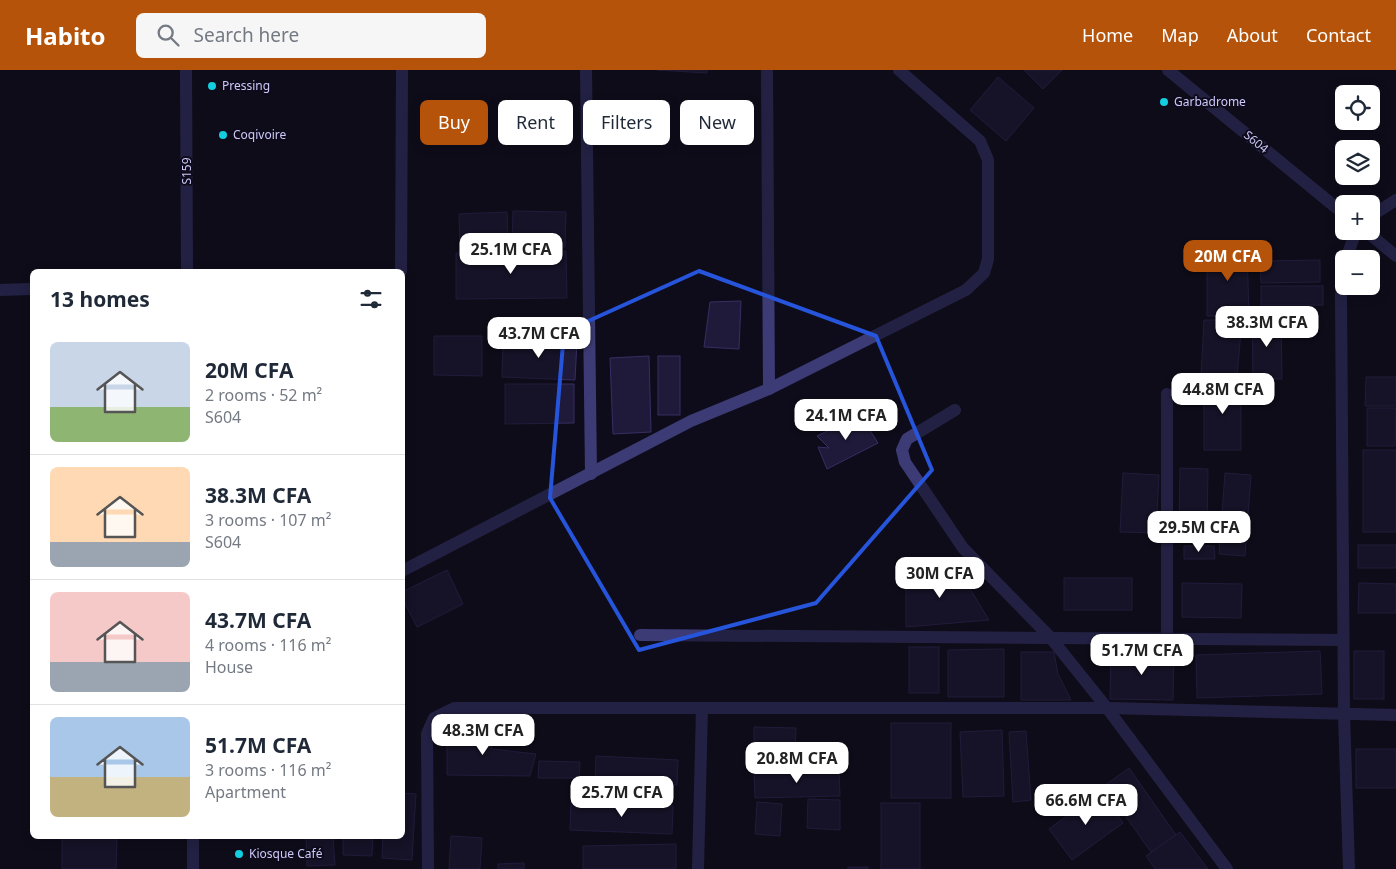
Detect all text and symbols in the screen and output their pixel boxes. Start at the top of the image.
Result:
search box [136,13,486,58]
text: Habito [25,19,106,52]
icon: search [154,21,182,49]
text: Search here [194,22,299,48]
text: Home [1082,23,1133,47]
text: Map [1161,23,1199,47]
text: About [1227,23,1278,47]
text: Contact [1306,23,1371,47]
place label: Pressing [222,77,270,94]
marker: Pressing [206,80,218,92]
map controls [1335,85,1380,295]
button: locate [1335,85,1380,130]
place label: Garbadrome [1174,93,1246,110]
marker: Garbadrome [1158,96,1170,108]
chip: Buy [420,100,488,145]
chip: Rent [498,100,573,145]
chip: Filters [583,100,670,145]
chip: New [680,100,754,145]
place label: Coqivoire [233,126,286,143]
street label: S604 [1240,126,1272,157]
marker: Coqivoire [217,129,229,141]
button: layers [1335,140,1380,185]
street label: S159 [178,157,195,185]
button: + [1335,195,1380,240]
pin: 25.1M CFA [454,232,568,275]
text: 25.1M CFA [470,238,552,260]
pin: 20M CFA [1182,240,1274,282]
text: 20M CFA [1194,245,1262,267]
button: − [1335,250,1380,295]
text: 13 homes [50,285,150,313]
icon: filters [357,285,385,313]
pin: 38.3M CFA [1210,306,1324,348]
text: 38.3M CFA [1226,311,1308,333]
pin: 43.7M CFA [482,316,596,359]
text: 43.7M CFA [498,322,580,344]
text: 20M CFA [205,356,293,384]
icon: home [90,362,150,422]
pin: 44.8M CFA [1166,372,1280,415]
text: 44.8M CFA [1182,378,1264,400]
text: 2 rooms · 52 m² [205,384,322,406]
pin: 24.1M CFA [789,398,903,441]
text: 24.1M CFA [805,404,887,426]
text: S604 [205,406,241,428]
text: 38.3M CFA [205,481,311,509]
icon: home [90,487,150,547]
text: 3 rooms · 107 m² [205,509,331,531]
pin: 29.5M CFA [1142,510,1256,553]
text: 29.5M CFA [1158,516,1240,538]
text: S604 [205,531,241,553]
pin: 30M CFA [894,556,986,599]
text: 30M CFA [906,562,974,584]
text: 43.7M CFA [205,606,311,634]
icon: home [90,612,150,672]
text: 4 rooms · 116 m² [205,634,331,656]
pin: 51.7M CFA [1085,634,1199,676]
text: 51.7M CFA [1101,639,1183,661]
text: House [205,656,253,678]
pin: 48.3M CFA [426,714,540,756]
text: 48.3M CFA [442,719,524,741]
text: 51.7M CFA [205,731,311,759]
icon: home [90,737,150,797]
pin: 20.8M CFA [740,742,854,784]
text: 20.8M CFA [756,747,838,769]
text: 3 rooms · 116 m² [205,759,331,781]
pin: 25.7M CFA [565,776,679,818]
text: Apartment [205,781,286,803]
text: 25.7M CFA [581,781,663,803]
pin: 66.6M CFA [1029,784,1143,826]
text: 66.6M CFA [1045,789,1127,811]
place label: Kiosque Café [249,845,323,862]
marker: Kiosque Café [233,848,245,860]

